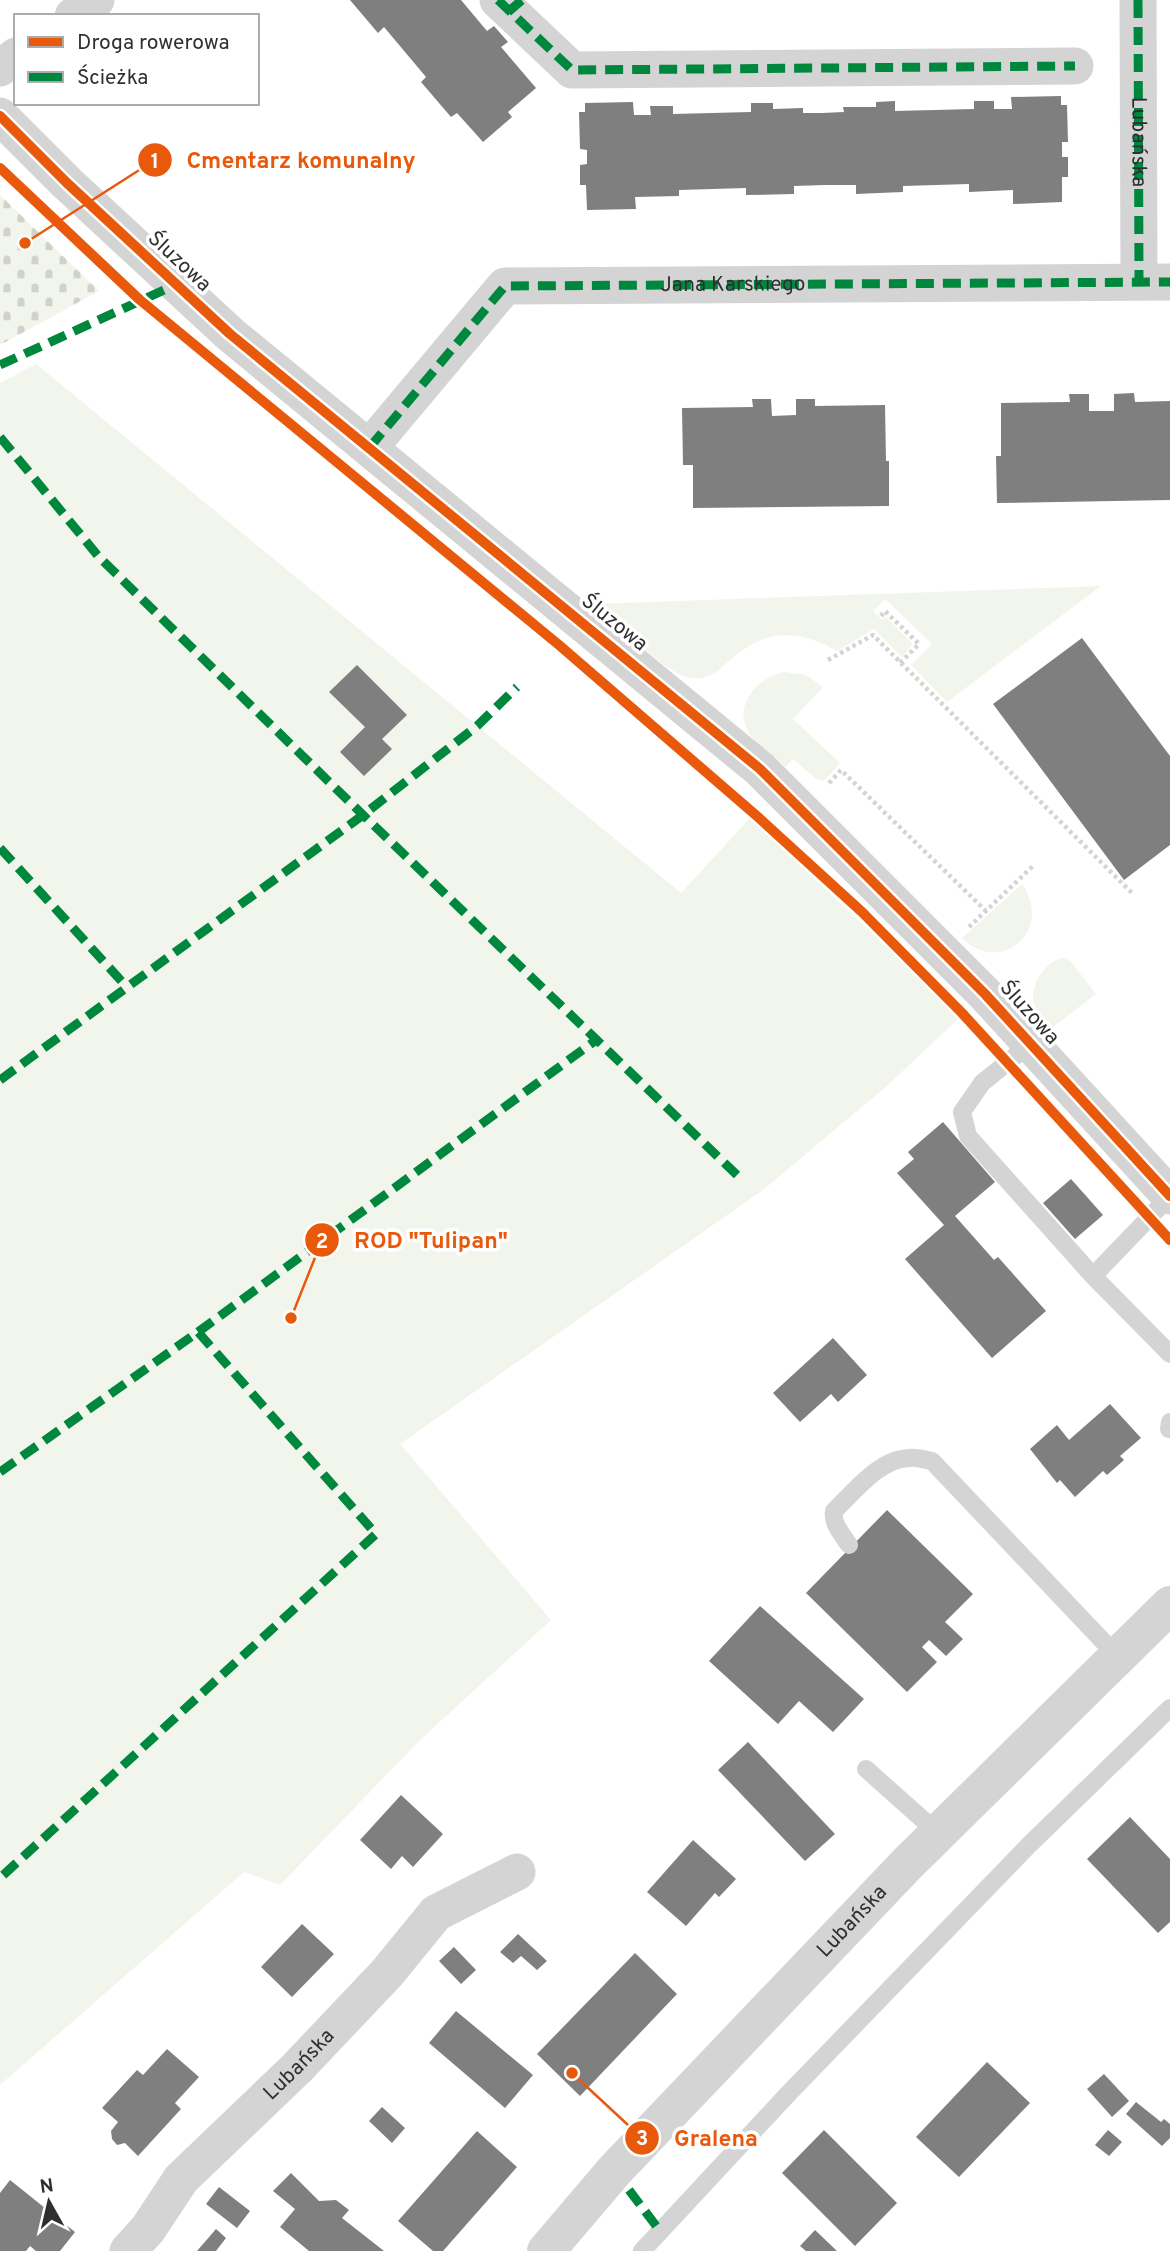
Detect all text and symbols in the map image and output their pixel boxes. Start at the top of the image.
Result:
legend [14,14,259,105]
text: Droga rowerowa [77,30,230,57]
text: Ścieżka [77,64,148,92]
street label: Lubańska [1125,97,1152,187]
callout: Cmentarz komunalny [137,138,429,182]
text: Cmentarz komunalny [186,148,416,177]
text: 1 [151,149,159,176]
street label: Śluzowa [141,225,217,298]
street label: Jana Karskiego [660,271,805,299]
street label: Śluzowa [575,587,653,658]
street label: Śluzowa [993,974,1066,1051]
callout: ROD "Tulipan" [305,1218,522,1262]
text: ROD "Tulipan" [354,1228,508,1257]
text: 2 [316,1229,328,1256]
street label: Lubańska [811,1879,893,1963]
street label: Lubańska [258,2023,341,2106]
callout: Gralena [625,2116,772,2160]
text: 3 [636,2126,648,2153]
text: Gralena [674,2126,758,2155]
north arrow [14,2167,84,2237]
text: N [38,2174,55,2200]

